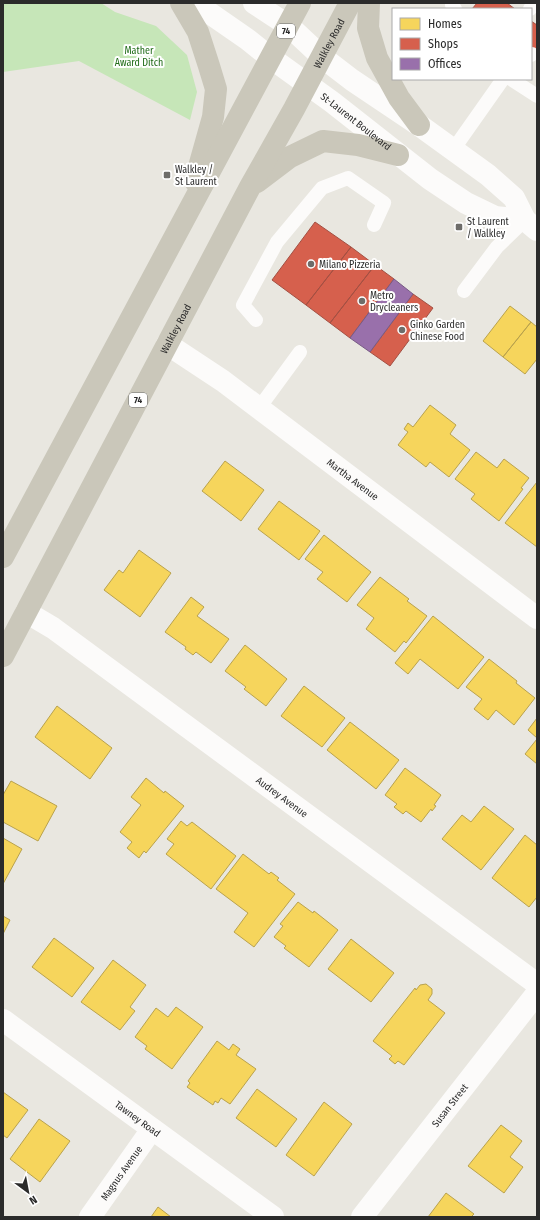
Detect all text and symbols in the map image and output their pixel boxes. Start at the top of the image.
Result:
legend [392,8,532,80]
street label: Walkley Road [312,17,348,71]
text: Homes [428,17,462,31]
road number: 74 [277,24,295,38]
text: Shops [428,37,458,51]
park label: Mather Award Ditch [115,45,163,69]
text: Offices [428,57,461,71]
street label: St-Laurent Boulevard [318,91,393,153]
place label: Walkley / St Laurent [175,164,217,188]
marker: Walkley / St Laurent [162,170,172,180]
place label: St Laurent / Walkley [467,216,509,240]
marker: St Laurent / Walkley [454,222,464,232]
marker: Milano Pizzeria [306,259,316,269]
place label: Milano Pizzeria [319,259,381,271]
place label: Metro Drycleaners [370,290,418,314]
marker: Metro Drycleaners [357,296,367,306]
street label: Walkley Road [158,302,194,356]
place label: Ginko Garden Chinese Food [410,319,465,343]
marker: Ginko Garden Chinese Food [397,325,407,335]
road number: 74 [129,393,147,407]
street label: Martha Avenue [324,457,381,503]
street label: Audrey Avenue [254,775,310,820]
street label: Susan Street [430,1081,471,1130]
street label: Tawney Road [112,1099,162,1140]
street label: Magnus Avenue [99,1144,145,1203]
north arrow [8,1172,48,1212]
text: N [27,1193,39,1207]

